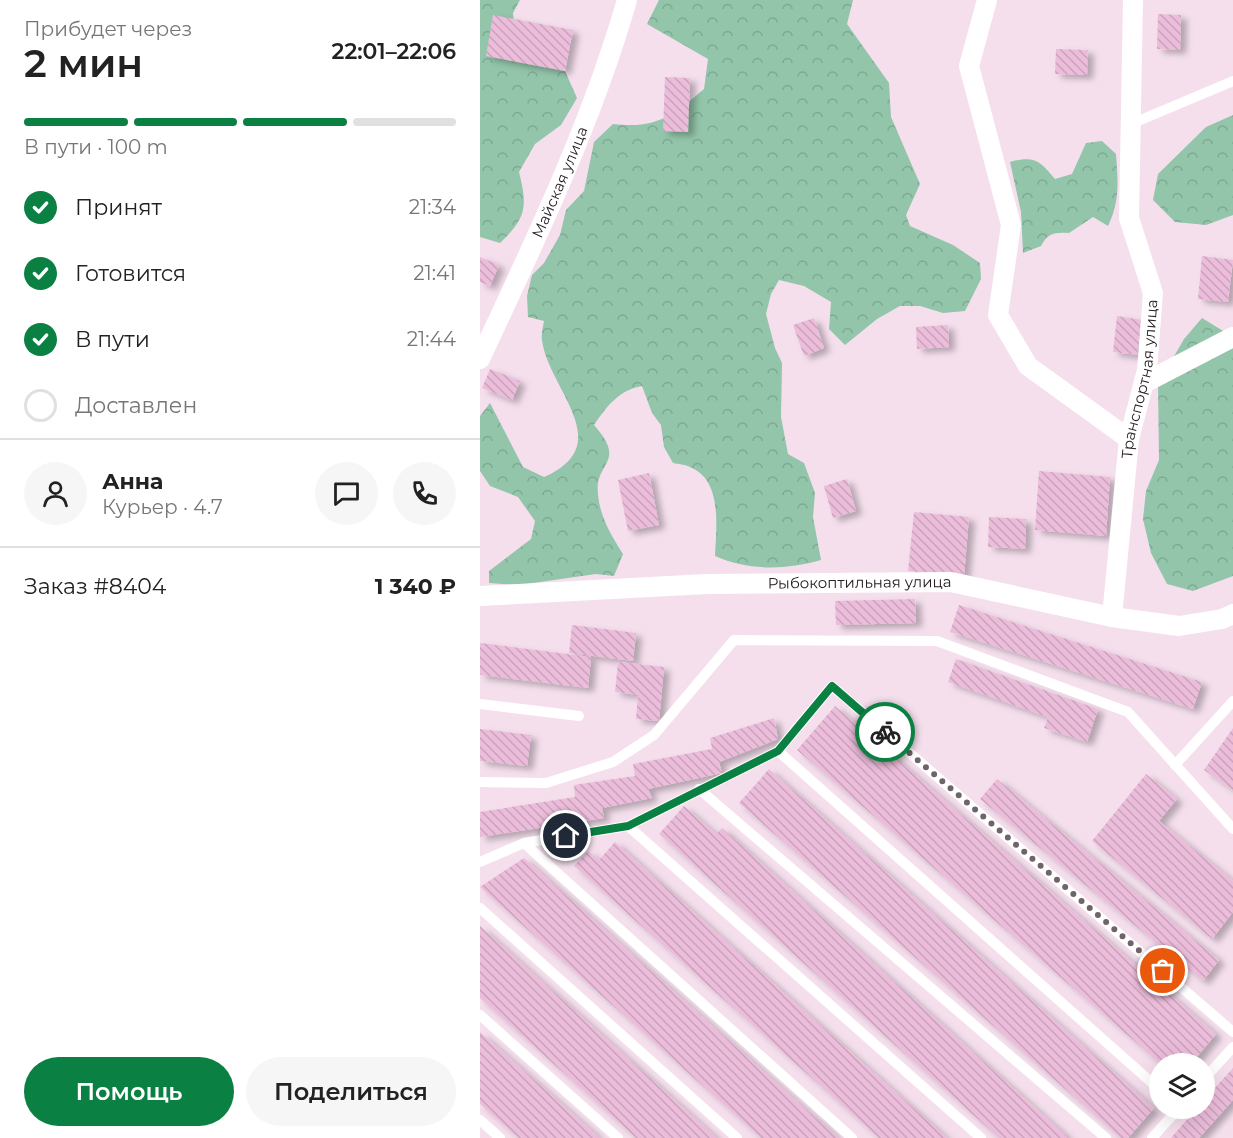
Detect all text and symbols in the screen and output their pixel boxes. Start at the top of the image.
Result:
text: Прибудет через [24,17,192,41]
text: 22:01–22:06 [332,38,456,65]
text: 2 мин [24,39,143,87]
street label: Майская улица [527,124,592,241]
text: В пути · 100 m [24,135,168,159]
icon: check [24,191,57,224]
text: Принят [75,194,162,221]
text: 21:34 [409,195,456,219]
icon: check [24,257,57,290]
text: Готовится [75,260,186,287]
text: 21:41 [413,261,456,285]
street label: Транспортная улица [1117,299,1161,459]
icon: check [24,323,57,356]
text: В пути [75,326,150,353]
text: 21:44 [407,327,456,351]
text: Доставлен [75,392,197,419]
button: person [24,462,87,525]
button: chat [315,462,378,525]
button: phone [393,462,456,525]
text: Анна [102,468,163,495]
text: Курьер · 4.7 [102,495,223,519]
street label: Рыбокоптильная улица [768,572,952,593]
text: Заказ #8404 [24,573,166,600]
text: 1 340 ₽ [375,573,456,600]
courier [855,702,915,762]
icon: bike [869,716,902,749]
pin [540,810,591,861]
icon: home [549,819,582,852]
pin [1137,945,1188,996]
icon: bag [1146,954,1179,987]
map controls [1149,1053,1215,1119]
button: layers [1149,1053,1215,1119]
button: Помощь [24,1057,234,1126]
button: Поделиться [246,1057,456,1126]

